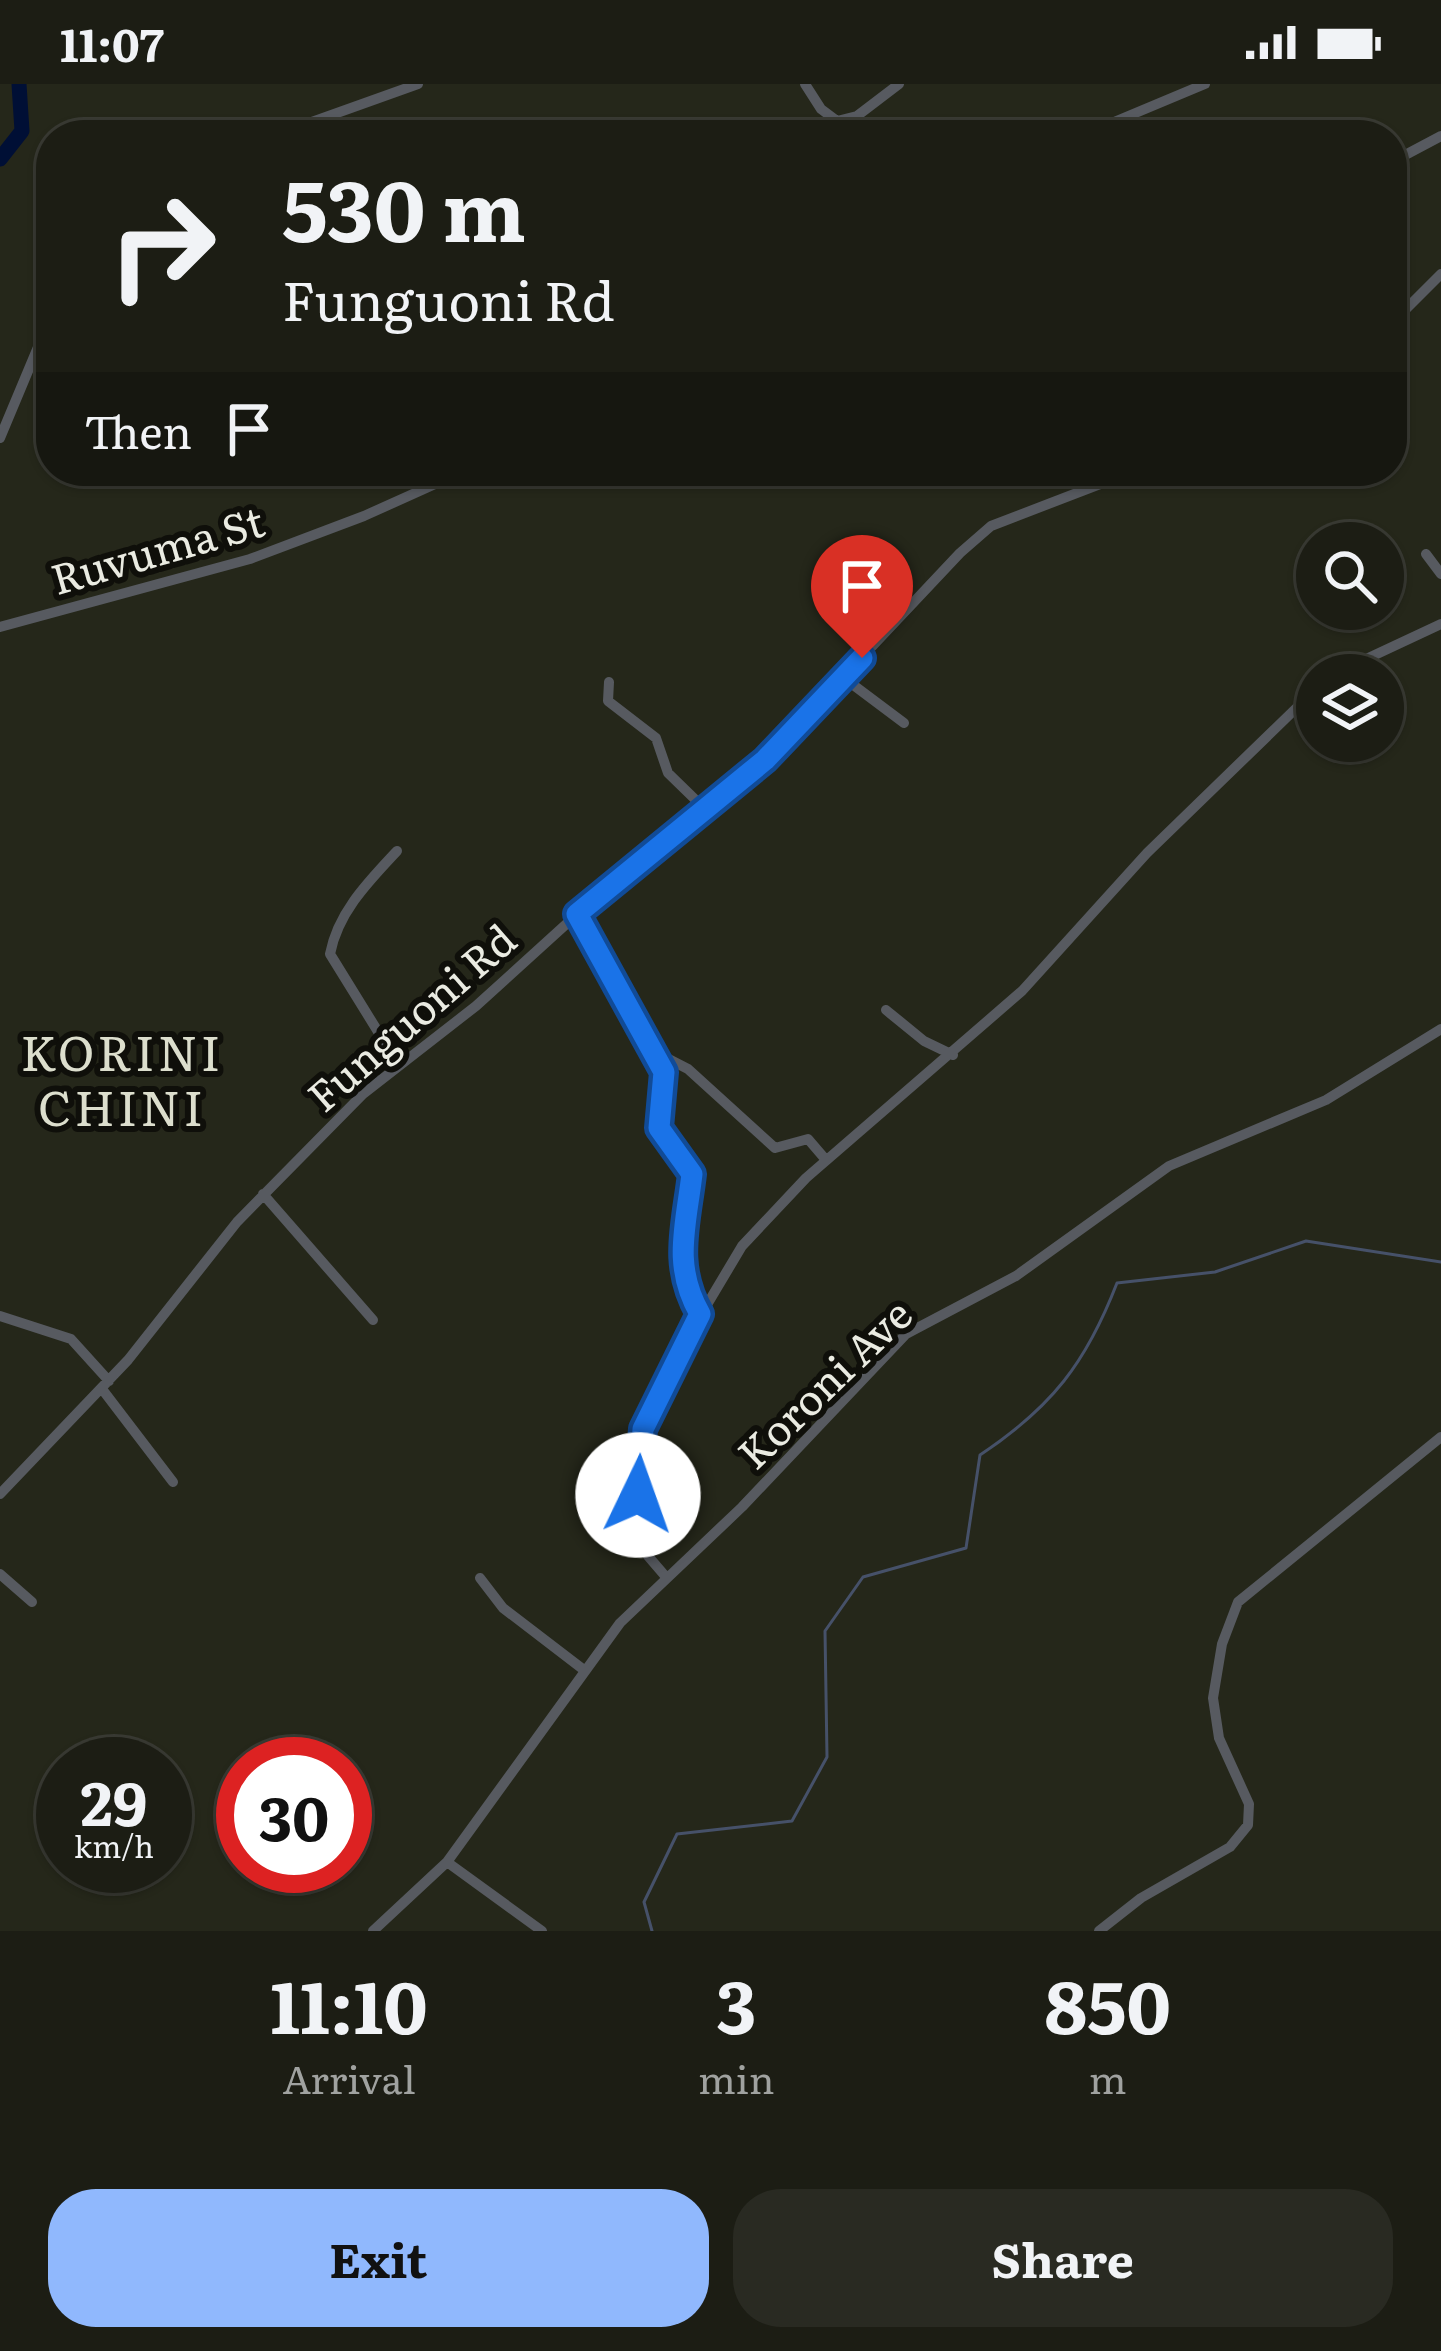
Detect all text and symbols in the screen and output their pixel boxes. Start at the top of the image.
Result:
text: 11:07 [60,9,164,76]
text: 530 m [282,143,526,268]
icon: right [84,168,240,324]
text: Funguoni Rd [282,257,615,338]
text: Then [84,396,192,463]
icon: arrive [216,396,282,462]
street label: Ruvuma St [43,488,271,608]
map controls [1296,522,1404,762]
button: search [1296,522,1404,630]
pin [811,535,913,658]
icon: arrive [829,553,895,619]
button: layers [1296,654,1404,762]
street label: Funguoni Rd [292,908,528,1124]
district label: KORINI CHINI [21,1015,223,1141]
street label: Koroni Ave [722,1283,924,1481]
position arrow [575,1432,701,1558]
speed limit sign: 30 [216,1737,372,1893]
text: 29 [81,1755,147,1844]
text: km/h [74,1823,154,1867]
text: 11:10 [270,1949,428,2056]
text: 3 [716,1949,756,2056]
text: 850 [1045,1949,1171,2056]
text: Arrival [282,2048,416,2106]
text: min [698,2048,775,2106]
text: m [1089,2048,1127,2106]
button: Exit [48,2189,709,2327]
button: Share [733,2189,1393,2327]

